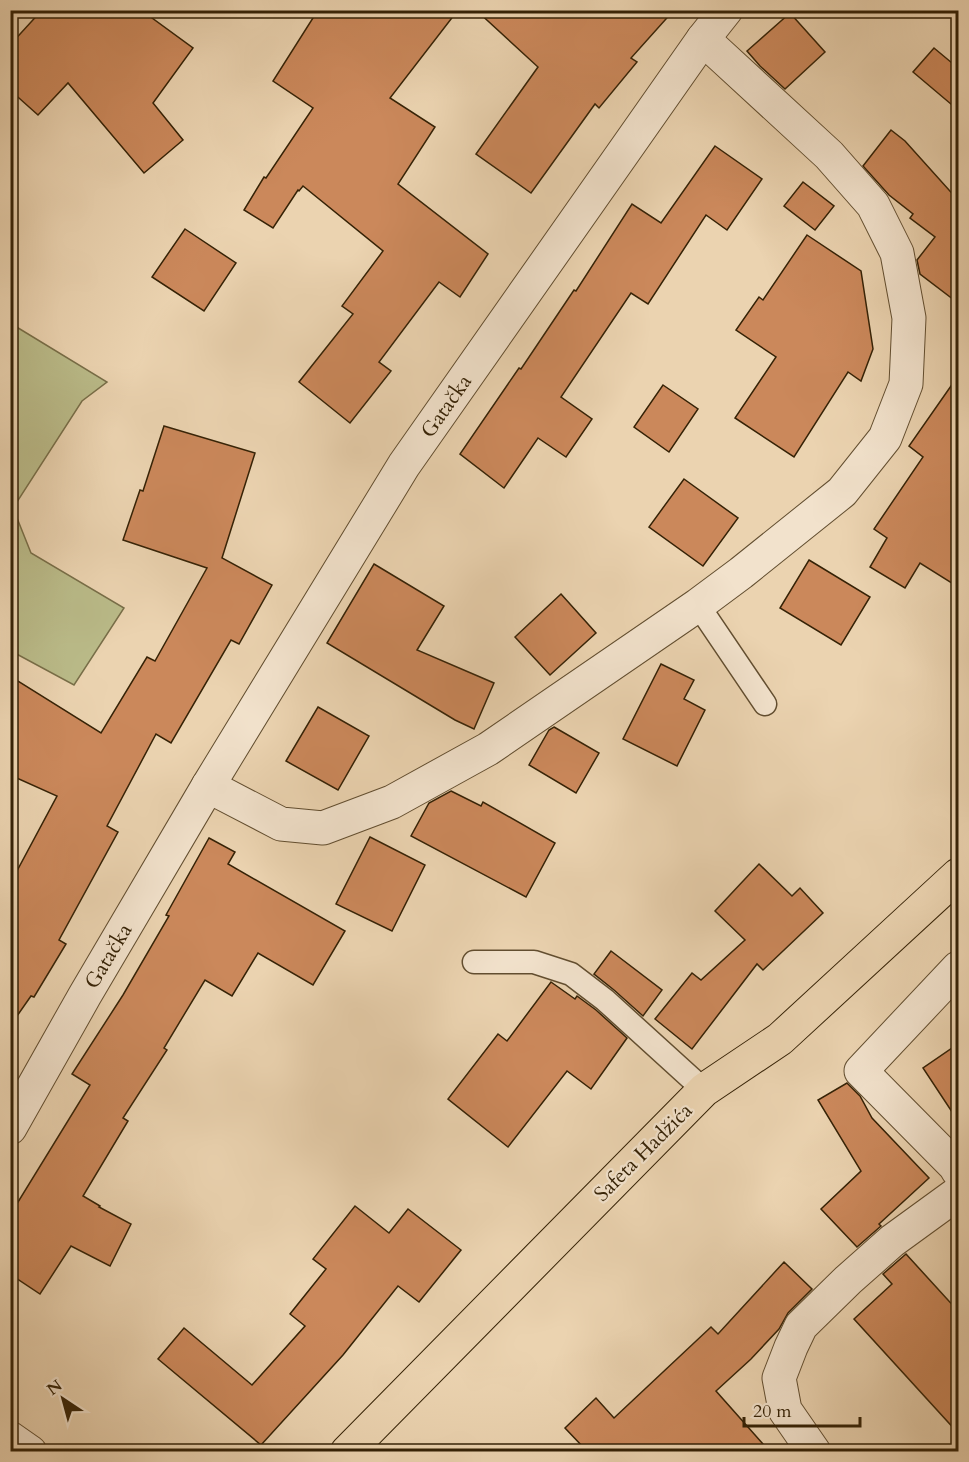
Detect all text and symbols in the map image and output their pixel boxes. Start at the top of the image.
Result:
street label: Gatačka [414,369,479,444]
street label: Gatačka [78,918,139,994]
street label: Safeta Hadžića [588,1097,699,1208]
north arrow [33,1369,93,1429]
text: N [43,1375,67,1401]
scale bar [744,1390,860,1428]
text: 20 m [753,1399,792,1424]

